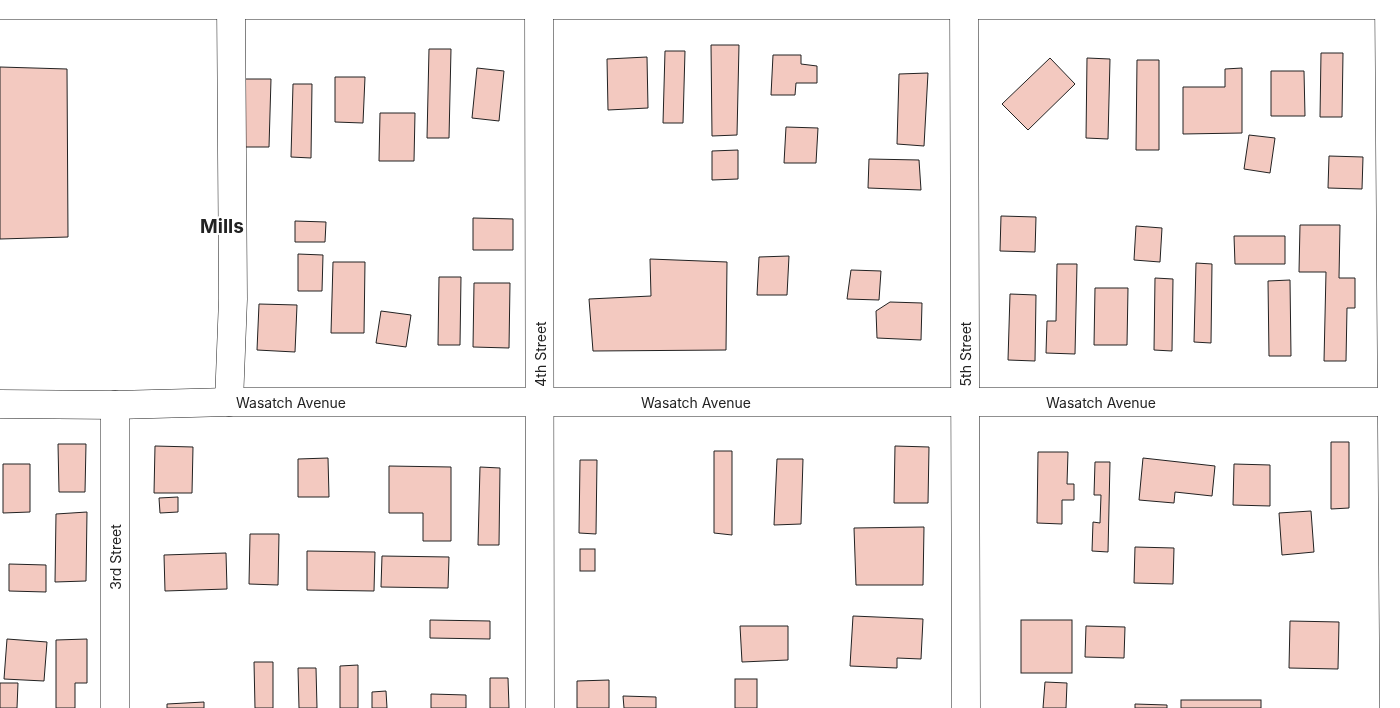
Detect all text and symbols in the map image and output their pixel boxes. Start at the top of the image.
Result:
district label: Mills [200,215,244,238]
street label: 4th Street [532,321,549,387]
street label: 5th Street [957,321,974,386]
street label: Wasatch Avenue [236,394,346,411]
street label: Wasatch Avenue [641,394,751,411]
street label: Wasatch Avenue [1046,394,1156,411]
street label: 3rd Street [107,524,124,590]

